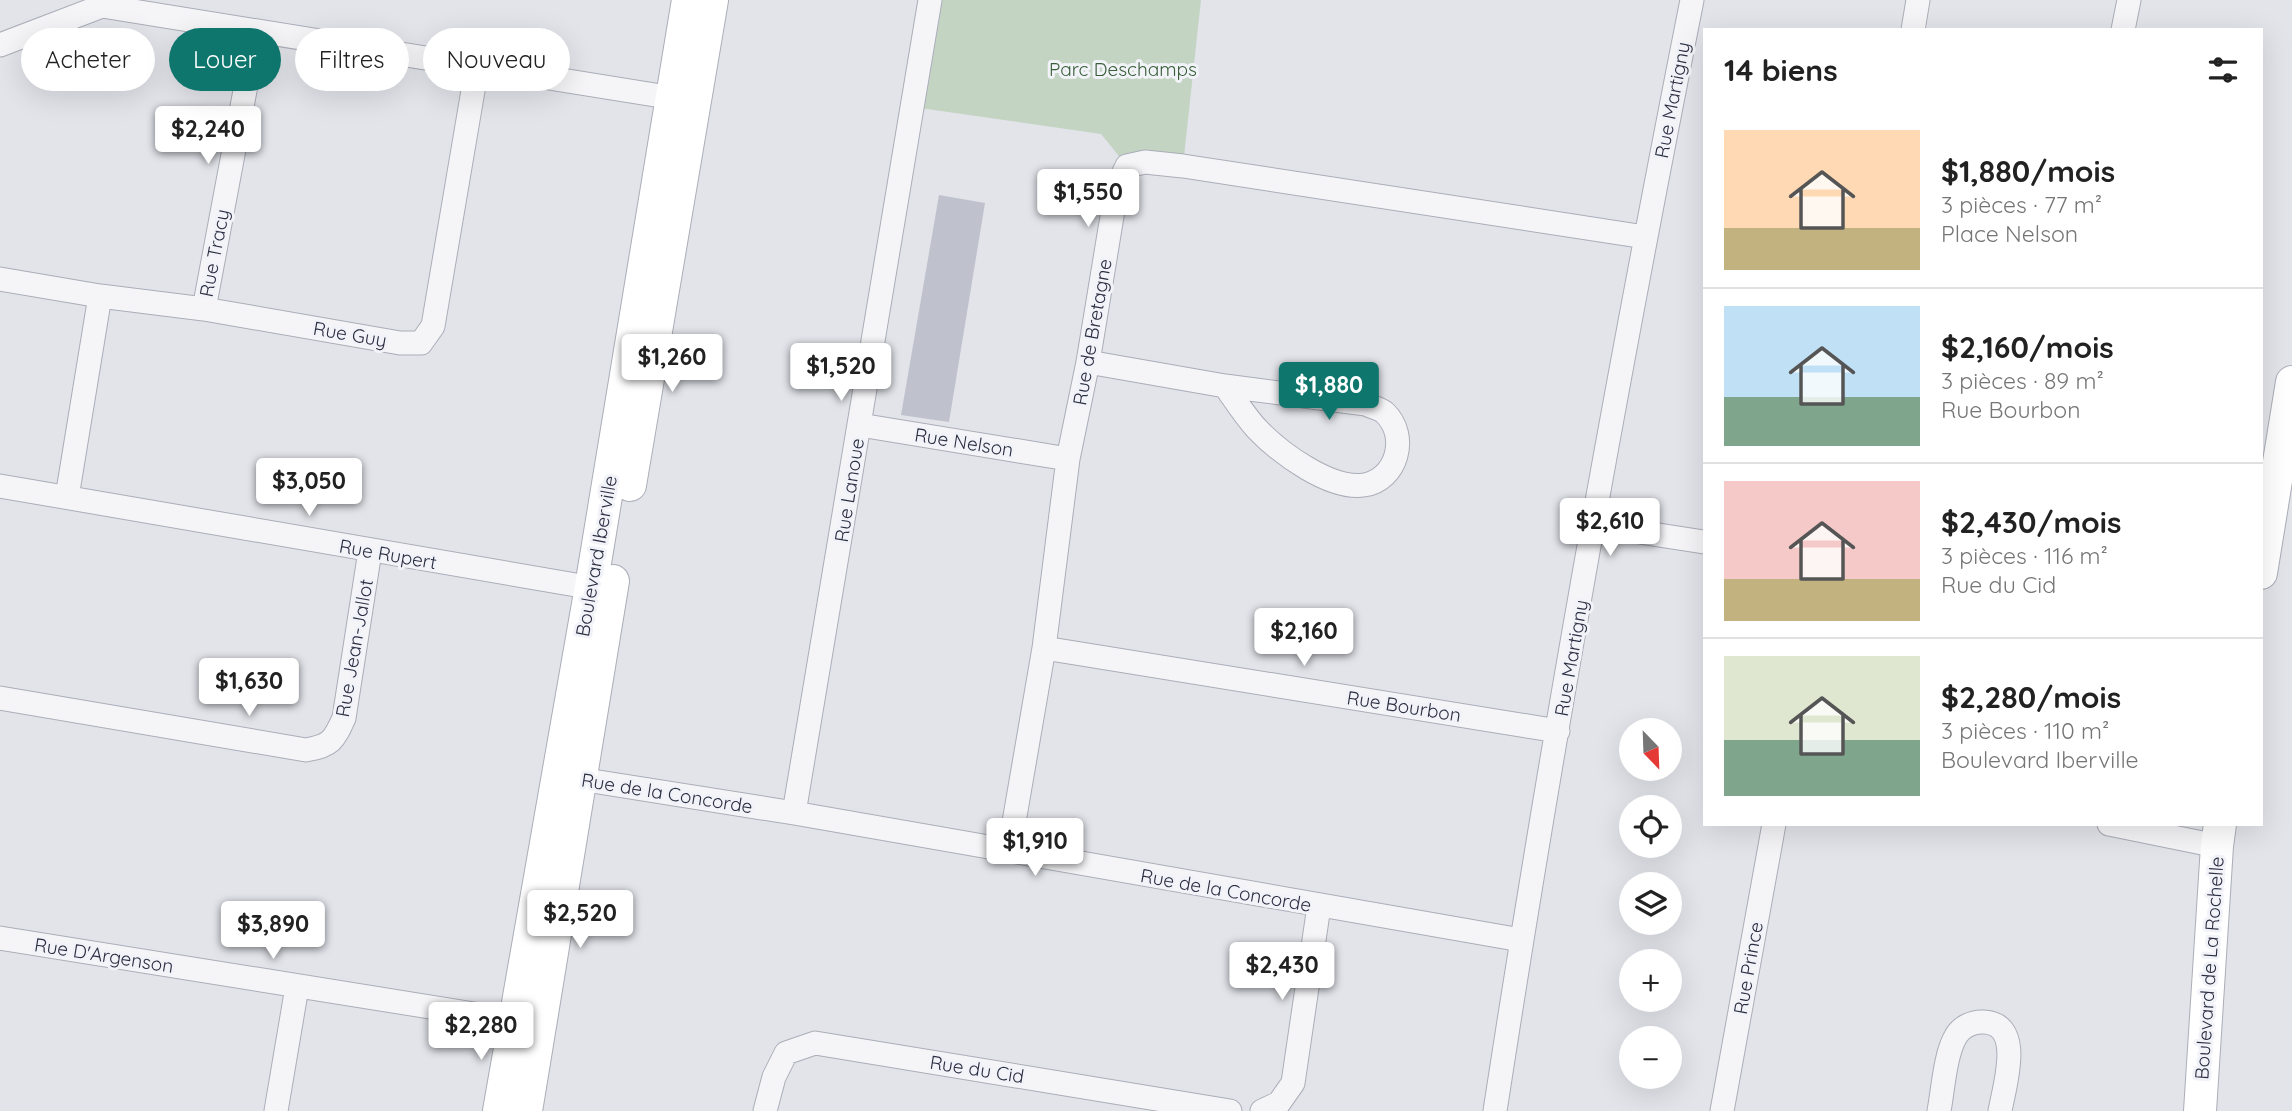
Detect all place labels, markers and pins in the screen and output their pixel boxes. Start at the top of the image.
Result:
pin: $2,240 [151,106,265,166]
pin: $1,550 [1031,170,1145,229]
pin: $1,260 [615,334,729,394]
pin: $1,520 [784,344,898,403]
pin: $1,880 [1272,362,1386,422]
pin: $3,050 [252,458,366,518]
pin: $2,610 [1553,498,1667,558]
pin: $2,160 [1247,608,1361,668]
pin: $1,630 [192,658,306,718]
pin: $1,910 [978,818,1092,878]
pin: $2,520 [523,890,637,950]
pin: $3,890 [216,902,330,961]
pin: $2,430 [1225,942,1339,1002]
pin: $2,280 [424,1002,538,1062]

